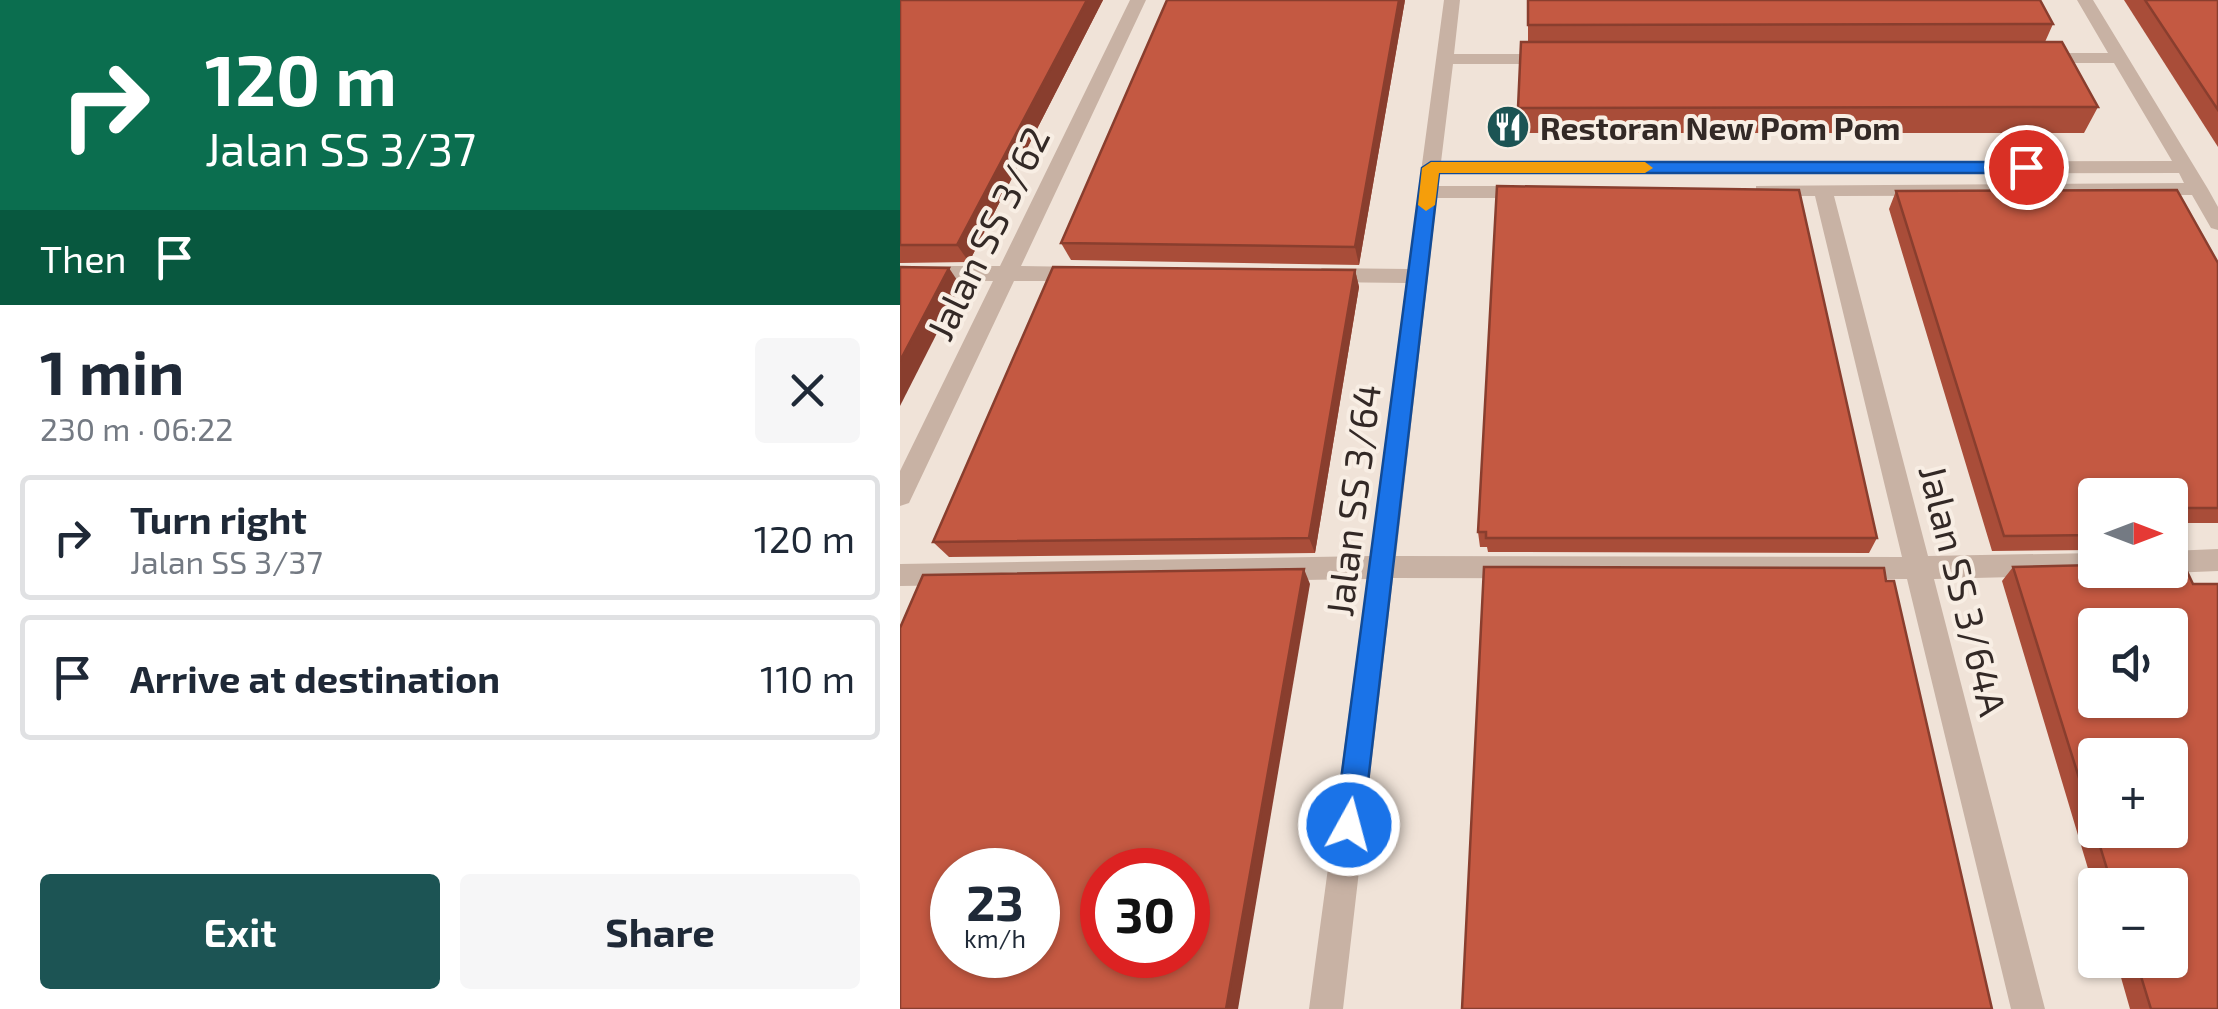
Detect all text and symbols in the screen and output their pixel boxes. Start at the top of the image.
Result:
text: 120 m [205,36,397,120]
icon: right [40,40,170,170]
restaurant icon: Restoran New Pom Pom [1485,104,1531,150]
place label: Restoran New Pom Pom [1540,108,1901,146]
street label: Jalan SS 3/62 [916,119,1058,347]
text: Jalan SS 3/37 [205,121,476,175]
pin [1984,125,2069,210]
icon: arrive [1999,140,2054,195]
icon: arrive [147,230,202,285]
text: Then [40,235,127,281]
text: 1 min [40,335,184,407]
button: close [755,338,860,443]
street label: Jalan SS 3/64 [1315,381,1389,619]
text: 230 m · 06:22 [40,409,233,447]
street label: Jalan SS 3/64A [1911,460,2018,721]
north arrow [2078,478,2188,588]
map controls [2078,478,2188,978]
text: Turn right [130,496,307,542]
icon: right [45,510,100,565]
text: 120 m [754,515,855,561]
text: Jalan SS 3/37 [130,542,323,580]
button: sound [2078,608,2188,718]
icon: arrive [45,650,100,705]
text: Arrive at destination [130,655,500,701]
text: 110 m [760,655,855,701]
button: + [2078,738,2188,848]
position arrow [1297,773,1401,877]
speed limit sign: 30 [1080,848,1210,978]
button: − [2078,868,2188,978]
text: 23 [966,871,1024,931]
button: Exit [40,874,440,989]
button: Share [460,874,860,989]
text: km/h [964,923,1026,953]

